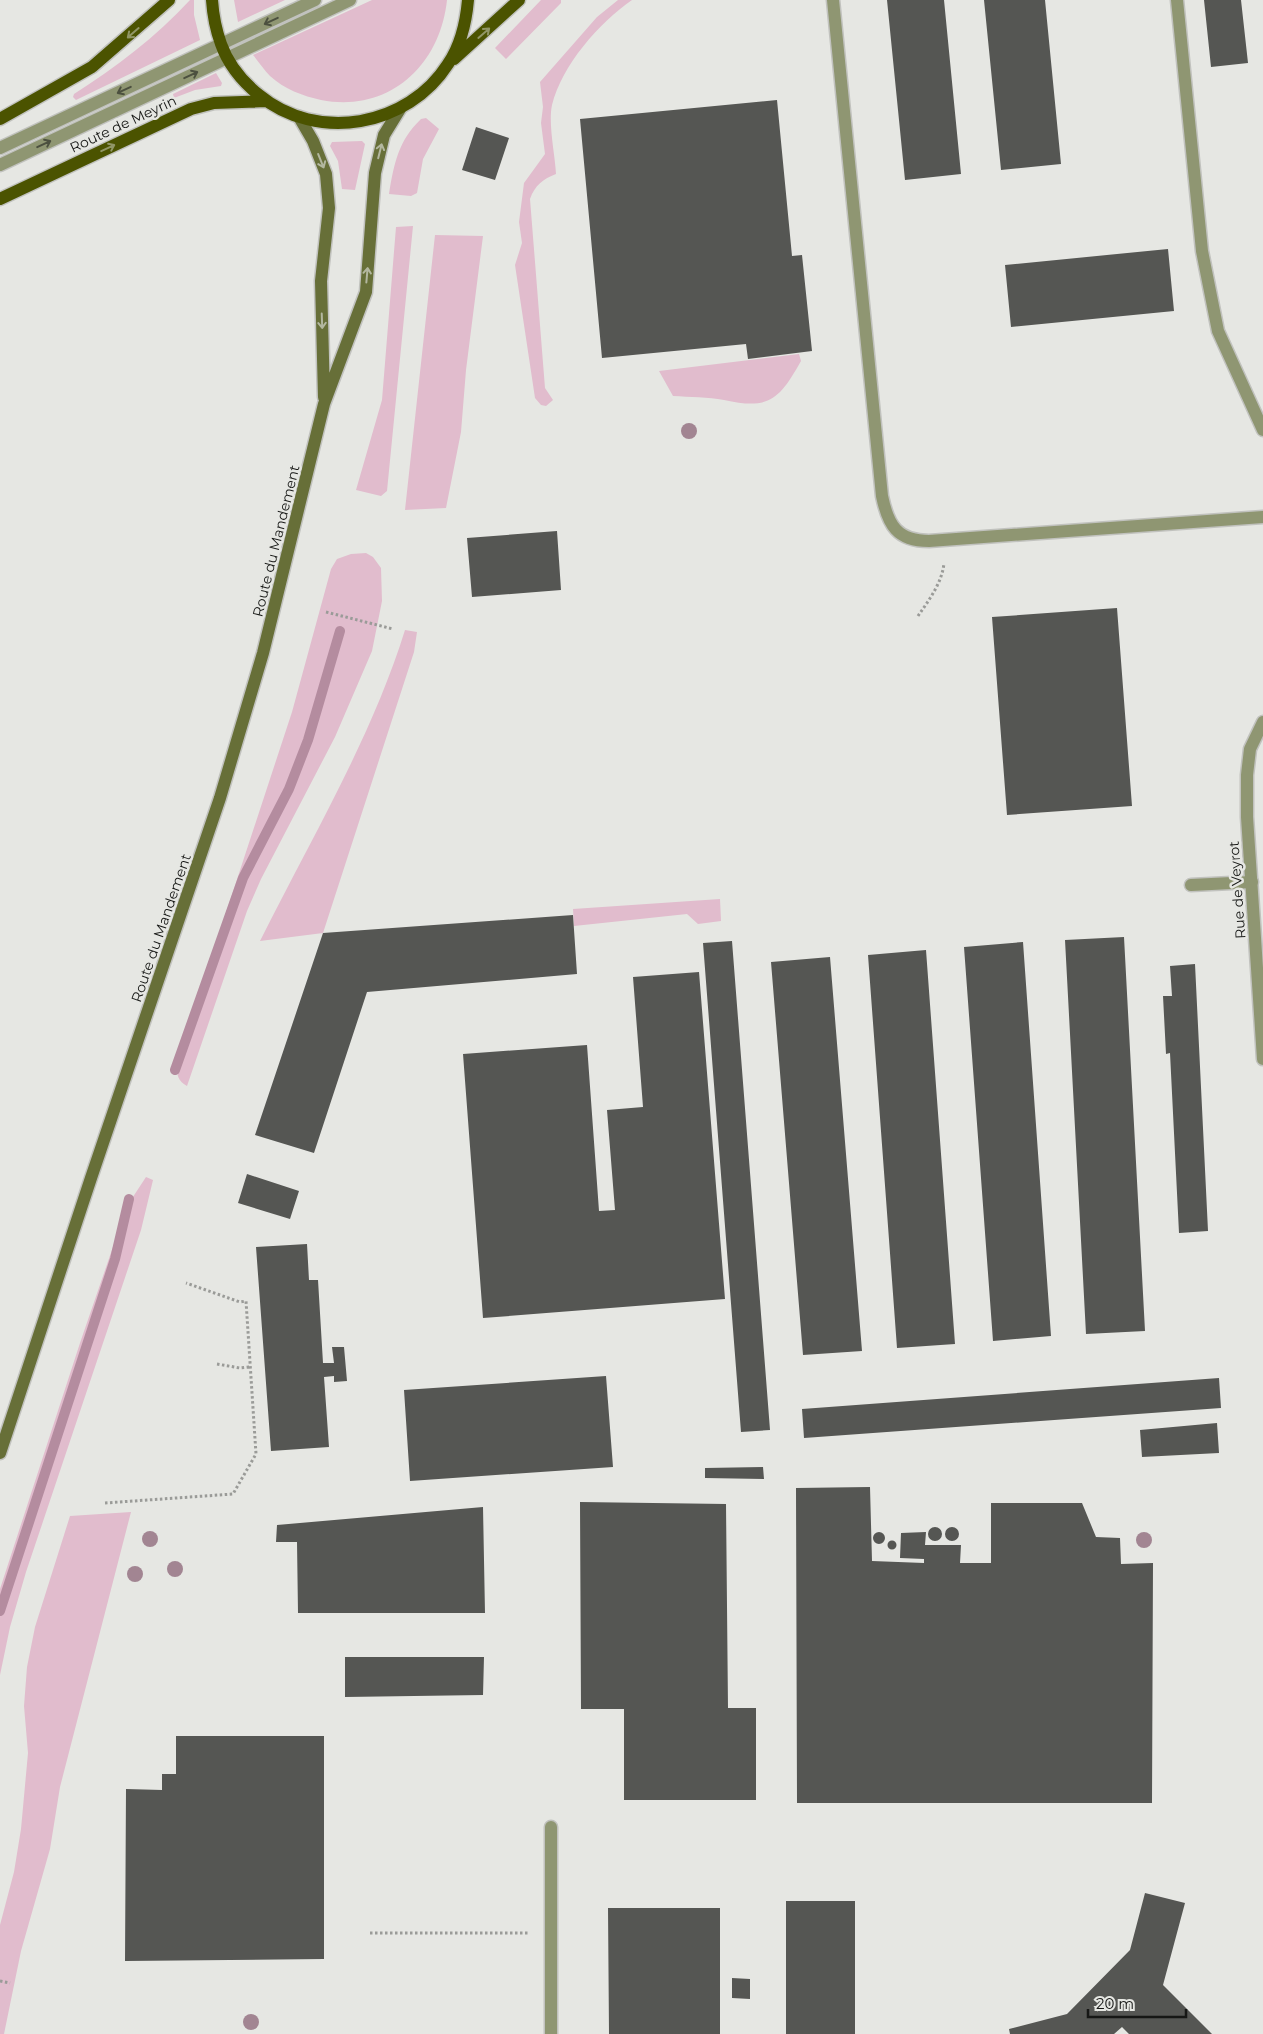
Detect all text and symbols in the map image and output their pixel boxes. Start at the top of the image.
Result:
one-way arrow [264,17,279,26]
one-way arrow [126,27,139,38]
one-way arrow [478,27,491,38]
one-way arrow [183,70,198,79]
one-way arrow [117,86,132,95]
street label: Route de Meyrin [67,91,179,157]
one-way arrow [36,139,51,148]
one-way arrow [100,143,115,153]
one-way arrow [376,144,385,160]
one-way arrow [317,153,326,168]
one-way arrow [363,268,372,284]
one-way arrow [317,313,327,329]
street label: Route du Mandement [248,463,304,619]
street label: Rue de Veyrot [1225,840,1249,940]
street label: Route du Mandement [127,851,195,1005]
scale bar [1088,1986,1186,2018]
text: 20 m [1096,1994,1134,2013]

